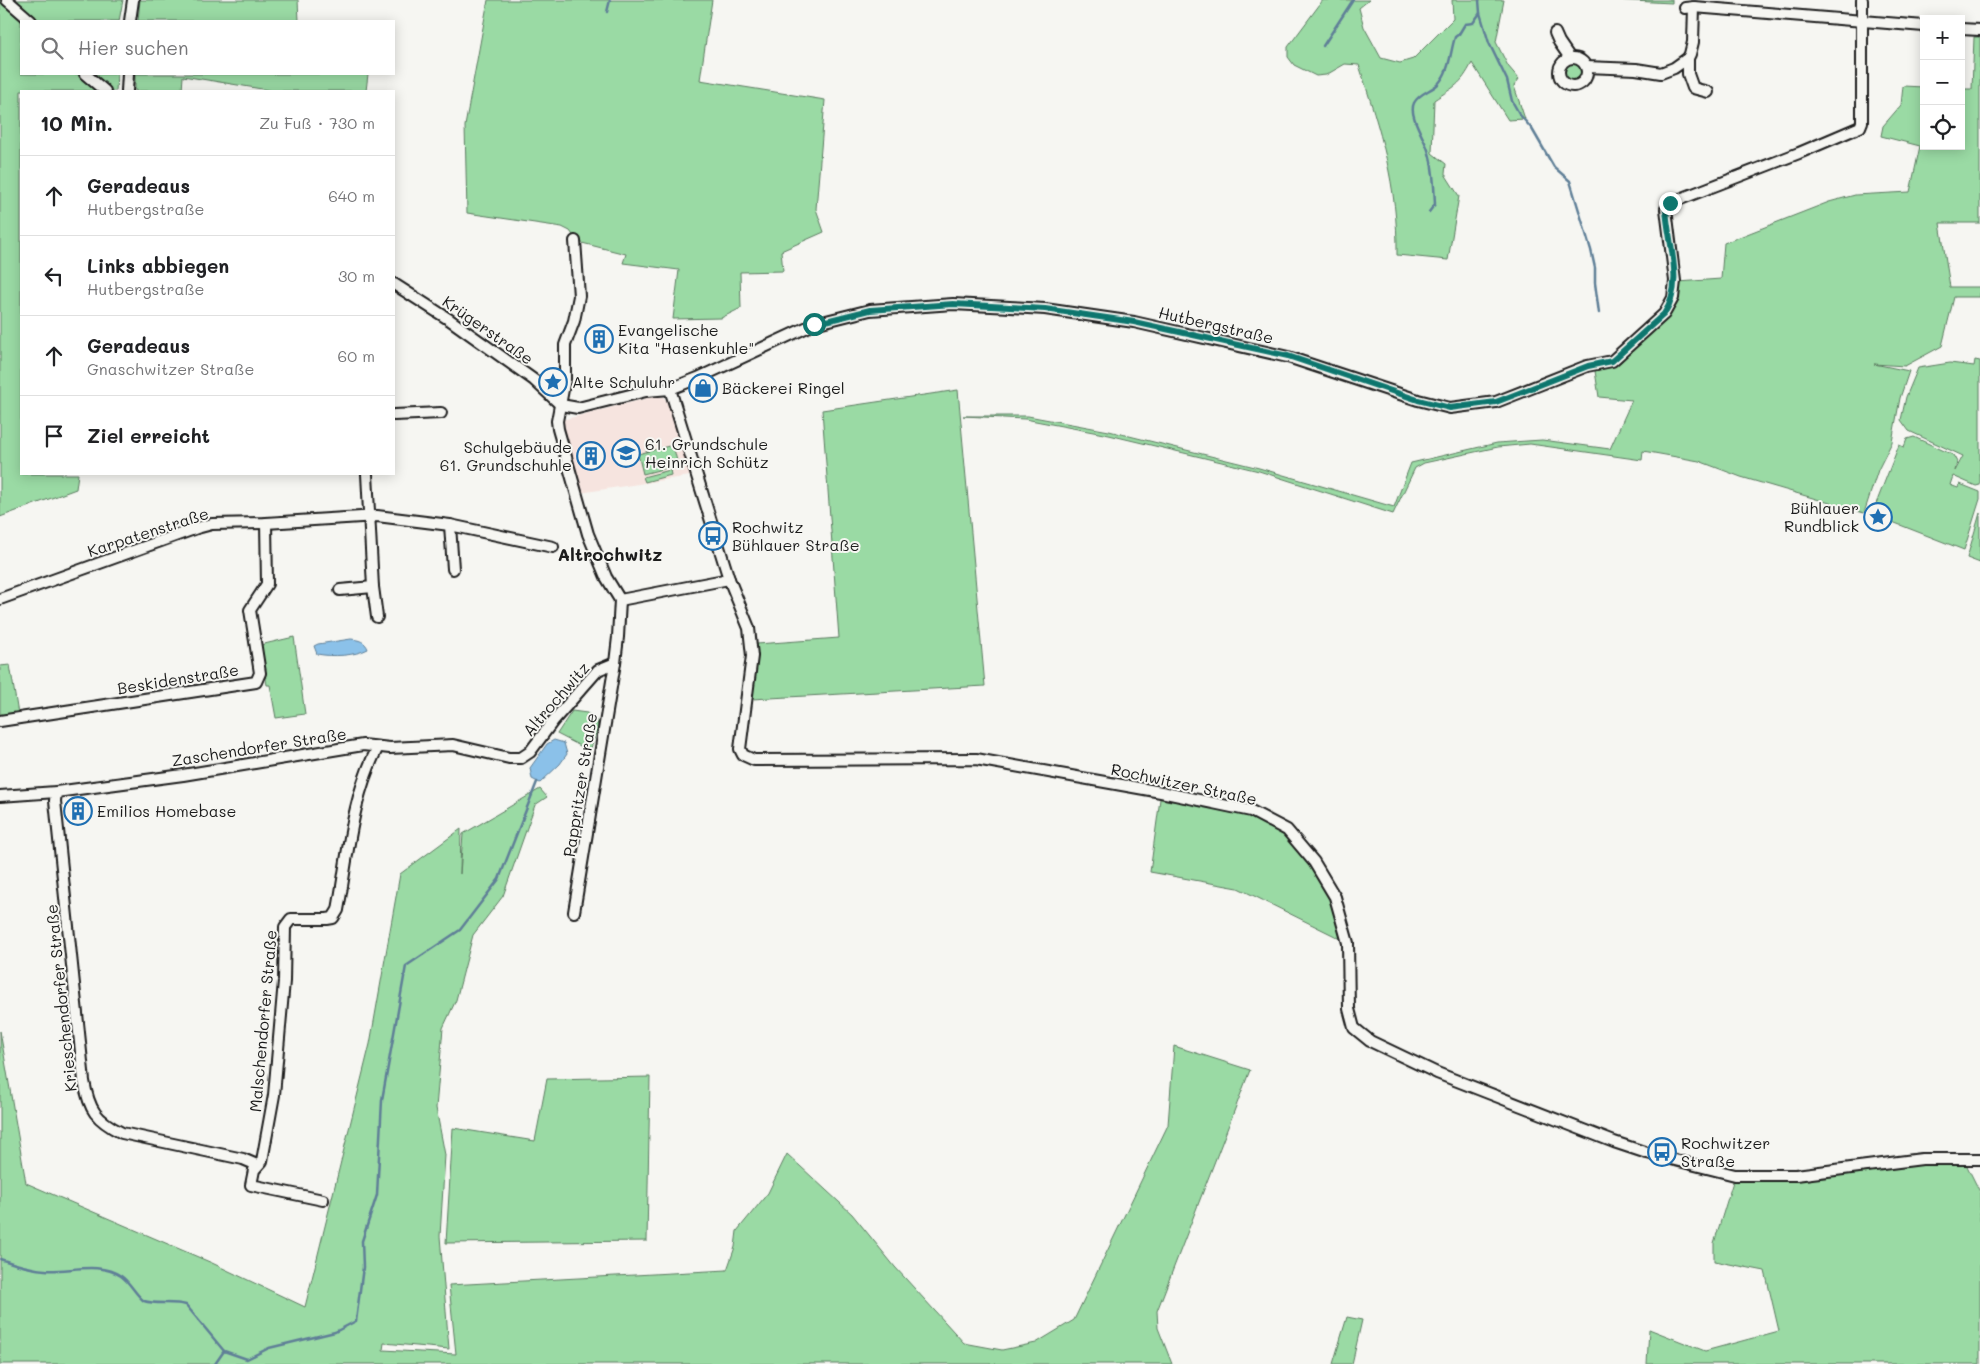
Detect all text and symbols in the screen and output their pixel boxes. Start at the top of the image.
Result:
map controls [1920,15,1965,150]
button: + [1920,15,1965,60]
search box [20,20,395,75]
icon: search [38,34,66,62]
text: Hier suchen [78,35,189,60]
button: − [1920,60,1965,105]
button: locate [1920,105,1965,150]
text: 10 Min. [40,109,113,136]
text: Zu Fuß · 730 m [259,112,375,133]
text: Geradeaus [87,173,190,198]
icon: ahead [40,182,68,210]
text: 640 m [328,185,375,206]
route end [1659,192,1682,215]
text: Hutbergstraße [87,198,204,219]
text: Links abbiegen [87,253,229,278]
icon: left [40,262,68,290]
text: 30 m [338,265,375,286]
text: Hutbergstraße [87,278,204,299]
street label: Krügerstraße [439,290,538,369]
street label: Hutbergstraße [1157,301,1276,348]
route start [803,313,826,336]
place label: Evangelische Kita "Hasenkuhle" [618,319,754,358]
building icon: Evangelische Kita "Hasenkuhle" [584,324,614,354]
text: Geradeaus [87,333,190,358]
icon: ahead [40,342,68,370]
text: 60 m [338,345,375,366]
text: Gnaschwitzer Straße [87,358,254,379]
place icon: Alte Schuluhr [538,367,568,397]
place label: Alte Schuluhr [572,371,675,392]
shop icon: Bäckerei Ringel [688,373,718,403]
place label: Bäckerei Ringel [722,377,845,398]
icon: arrive [40,422,68,450]
text: Ziel erreicht [87,423,210,448]
place label: 61. Grundschule Heinrich Schütz [645,433,769,472]
place label: Schulgebäude 61. Grundschuhle [440,436,572,475]
school or university icon: 61. Grundschule Heinrich Schütz [611,438,641,468]
building icon: Schulgebäude 61. Grundschuhle [576,441,606,471]
place label: Bühlauer Rundblick [1784,497,1859,536]
street label: Karpatenstraße [85,502,211,561]
place icon: Bühlauer Rundblick [1863,502,1893,532]
place label: Rochwitz Bühlauer Straße [732,516,860,555]
bus stop icon: Rochwitz Bühlauer Straße [698,521,728,551]
district label: Altrochwitz [557,542,663,566]
street label: Altrochwitz [518,657,594,740]
street label: Beskidenstraße [116,659,240,698]
street label: Pappritzer Straße [558,711,601,858]
street label: Zaschendorfer Straße [170,722,348,771]
street label: Rochwitzer Straße [1109,758,1259,809]
building icon: Emilios Homebase [63,796,93,826]
place label: Emilios Homebase [97,800,237,821]
street label: Krieschendorfer Straße [40,903,81,1093]
street label: Malschendorfer Straße [244,929,281,1113]
place label: Rochwitzer Straße [1681,1132,1770,1171]
bus stop icon: Rochwitzer Straße [1647,1137,1677,1167]

